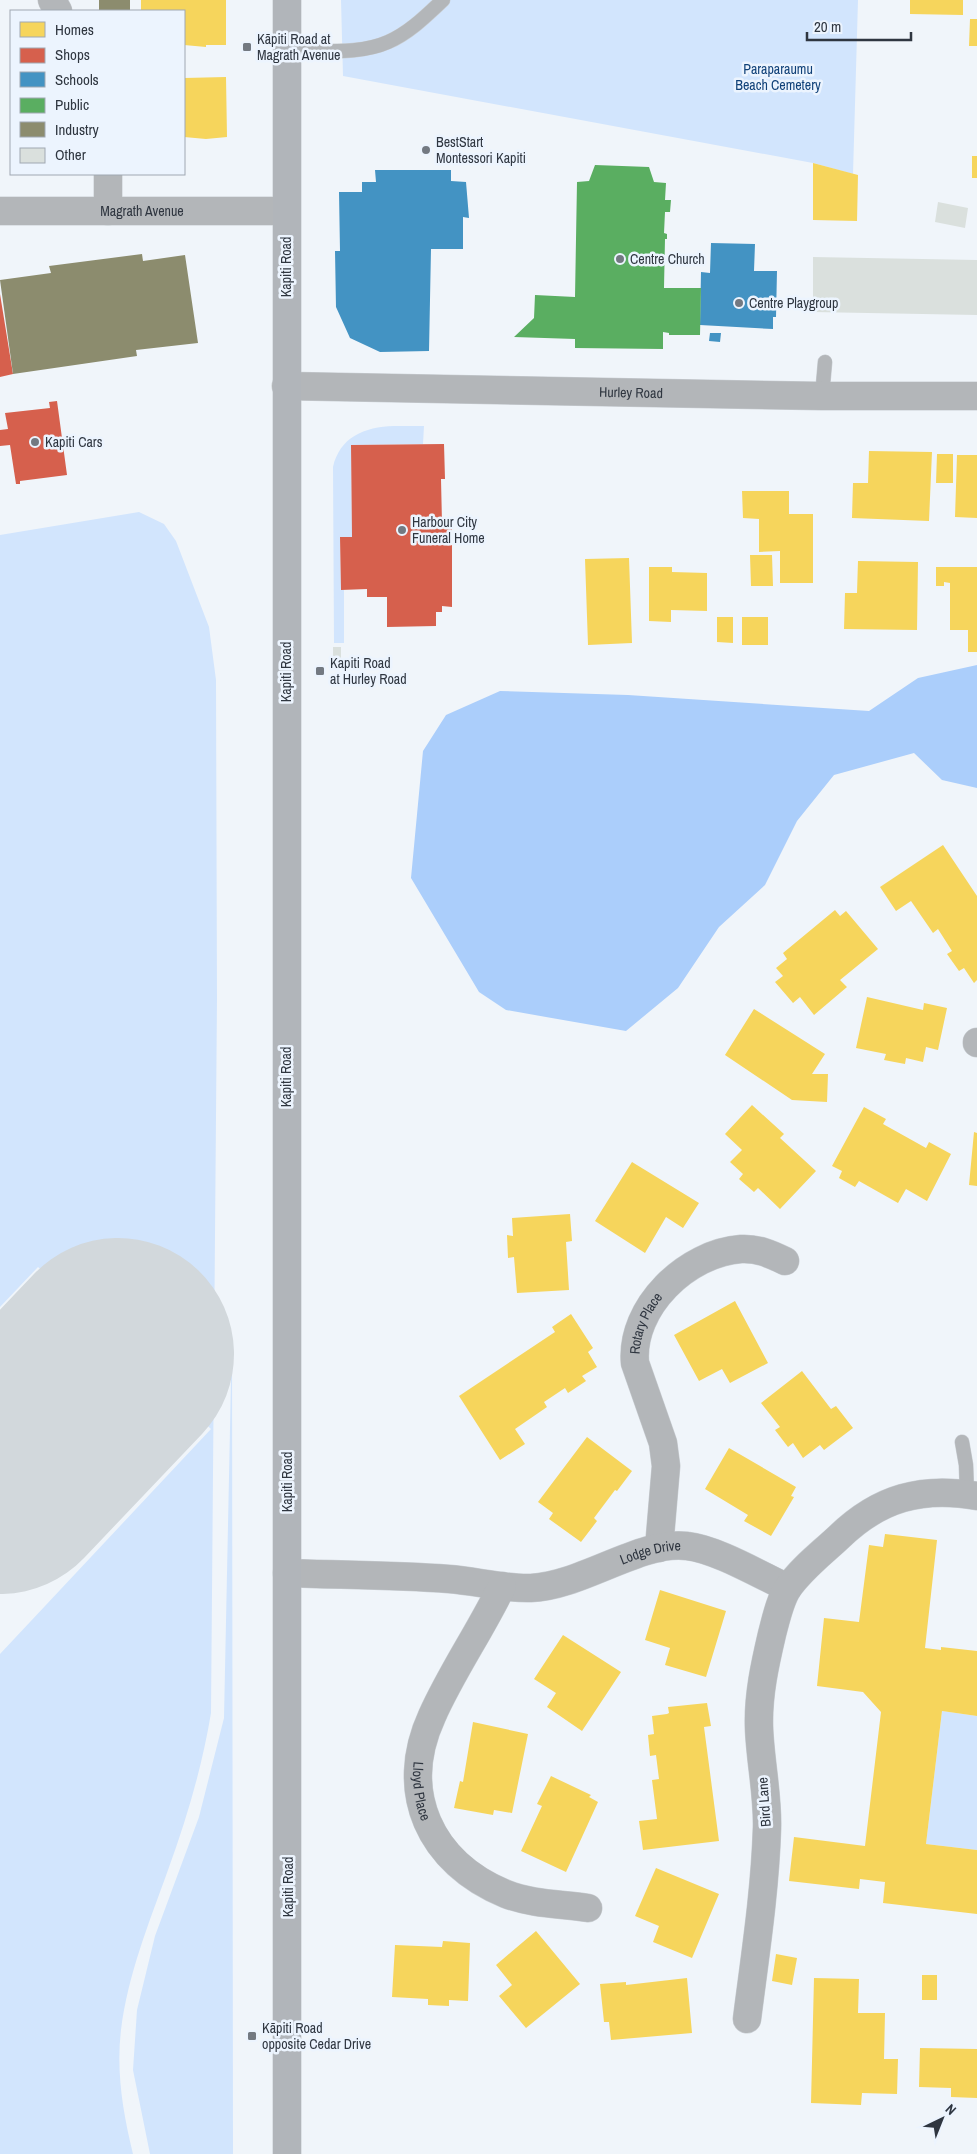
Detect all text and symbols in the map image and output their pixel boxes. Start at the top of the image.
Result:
legend [10,10,185,175]
scale bar [807,10,911,42]
text: 20 m [814,16,841,37]
text: Homes [55,19,94,40]
place label: Kāpiti Road at Magrath Avenue [257,30,340,64]
marker: Kāpiti Road at Magrath Avenue [241,41,253,53]
text: Shops [55,44,90,65]
park label: Paraparaumu Beach Cemetery [735,60,821,94]
text: Schools [55,69,99,90]
text: Public [55,94,89,115]
text: Industry [55,119,100,140]
place label: BestStart Montessori Kapiti [436,133,526,167]
text: Other [55,144,86,165]
marker: BestStart Montessori Kapiti [420,144,432,156]
street label: Magrath Avenue [100,202,184,220]
street label: Kapiti Road [277,237,295,297]
place label: Centre Church [630,250,705,268]
marker: Centre Church [614,253,626,265]
place label: Centre Playgroup [749,294,838,312]
marker: Centre Playgroup [733,297,745,309]
street label: Hurley Road [599,383,663,402]
place label: Kapiti Cars [45,433,103,451]
marker: Kapiti Cars [29,436,41,448]
place label: Harbour City Funeral Home [412,513,485,547]
marker: Harbour City Funeral Home [396,524,408,536]
street label: Kapiti Road [277,642,295,702]
place label: Kapiti Road at Hurley Road [330,654,407,688]
marker: Kapiti Road at Hurley Road [314,665,326,677]
street label: Kapiti Road [277,1047,295,1107]
street label: Rotary Place [626,1289,666,1355]
street label: Kapiti Road [278,1452,296,1512]
street label: Lodge Drive [617,1536,681,1569]
street label: Lloyd Place [409,1761,435,1823]
street label: Bird Lane [753,1777,775,1827]
street label: Kapiti Road [279,1857,297,1917]
place label: Kāpiti Road opposite Cedar Drive [262,2019,371,2053]
marker: Kāpiti Road opposite Cedar Drive [246,2030,258,2042]
north arrow [917,2094,967,2144]
text: N [942,2100,960,2119]

